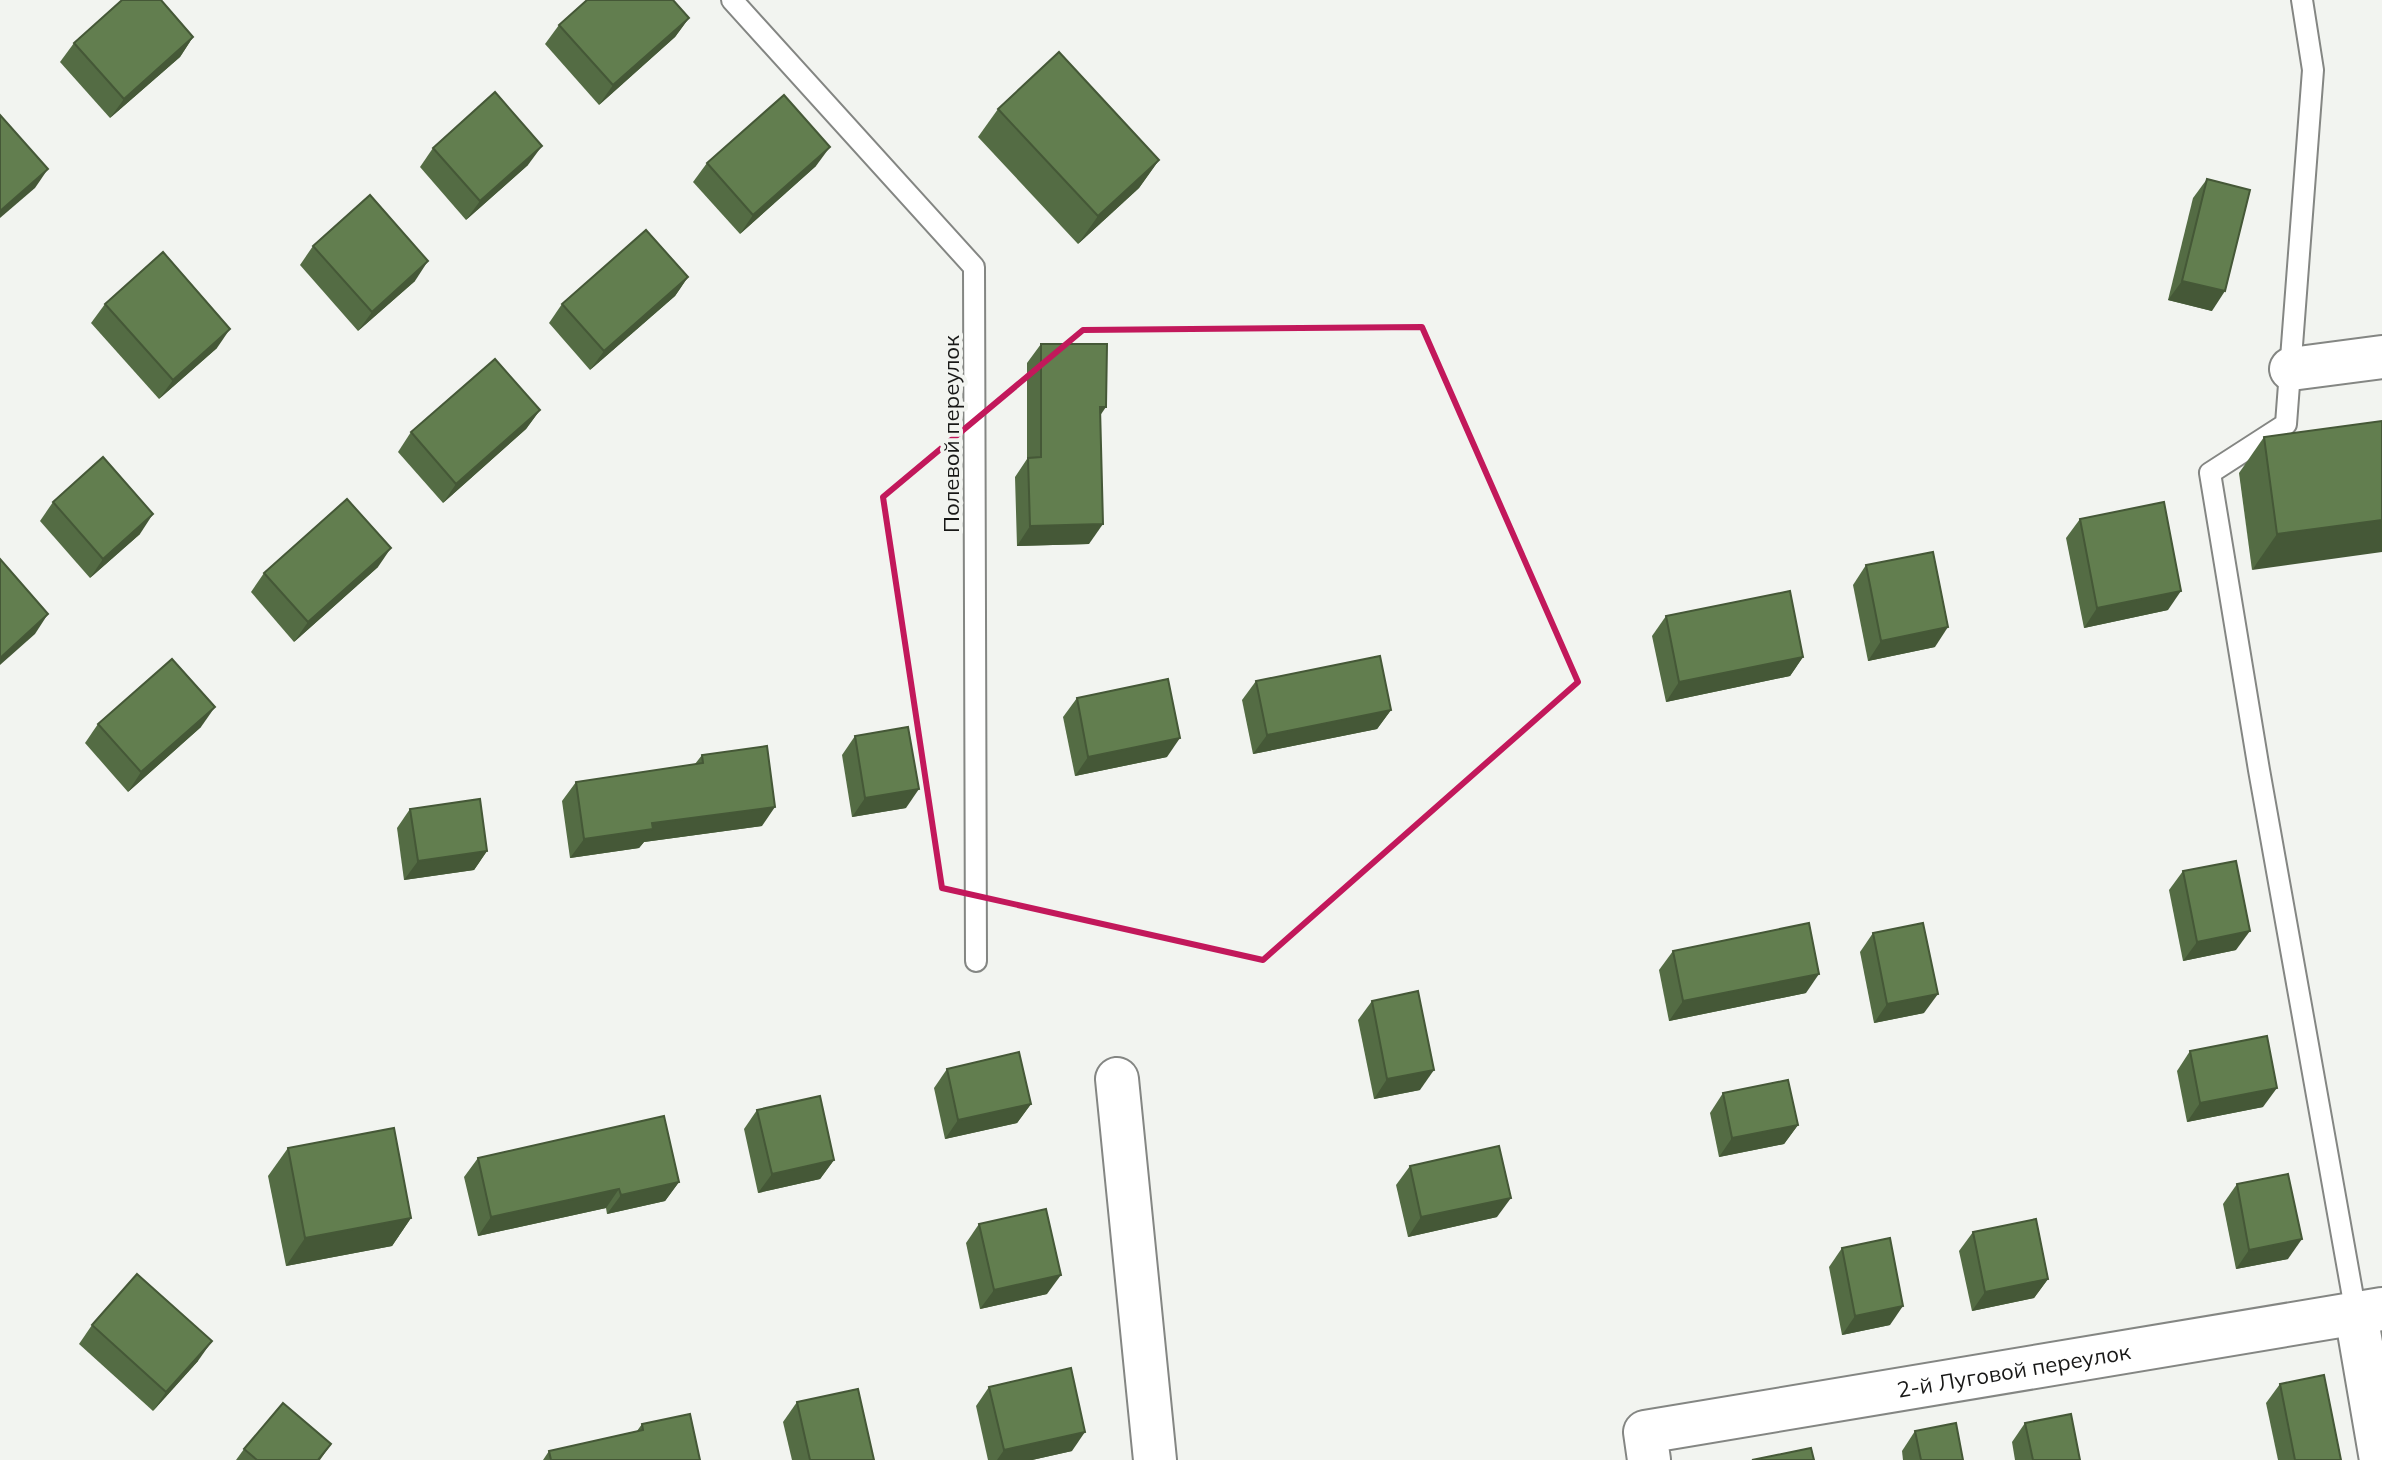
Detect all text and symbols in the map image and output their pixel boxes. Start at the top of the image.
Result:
street label: Полевой переулок [937,335,965,533]
street label: 2-й Луговой переулок [1895,1337,2133,1404]

